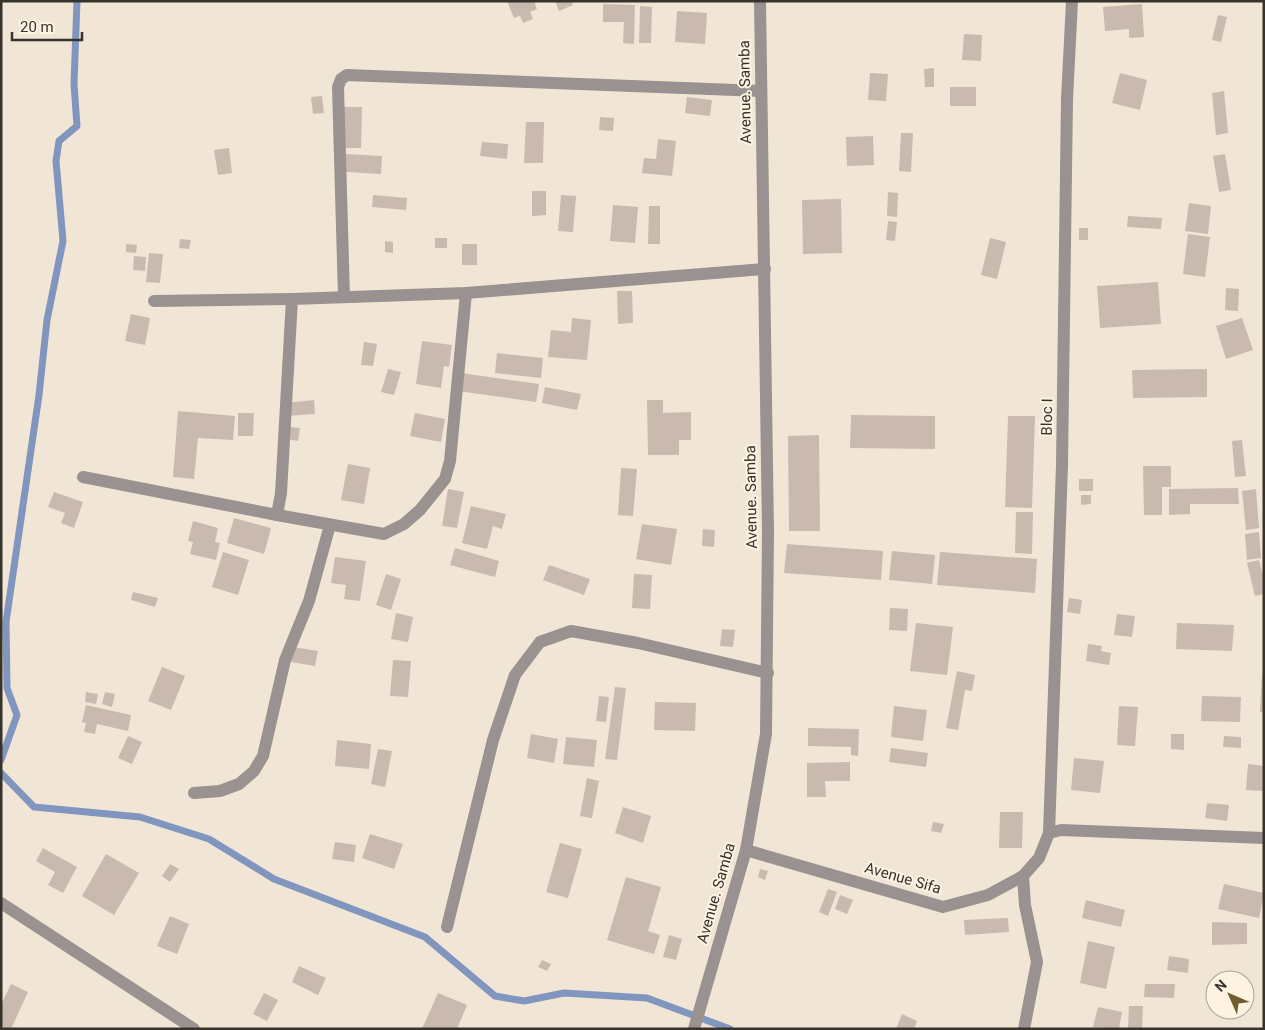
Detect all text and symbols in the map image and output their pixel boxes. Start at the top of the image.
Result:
scale bar [12,10,82,42]
text: 20 m [20,18,54,36]
street label: Avenue. Samba [735,40,755,144]
street label: Bloc I [1038,398,1056,436]
street label: Avenue. Samba [741,445,761,549]
street label: Avenue. Samba [693,841,739,945]
street label: Avenue Sifa [863,859,943,897]
north arrow [1205,970,1255,1020]
text: N [1212,977,1230,995]

